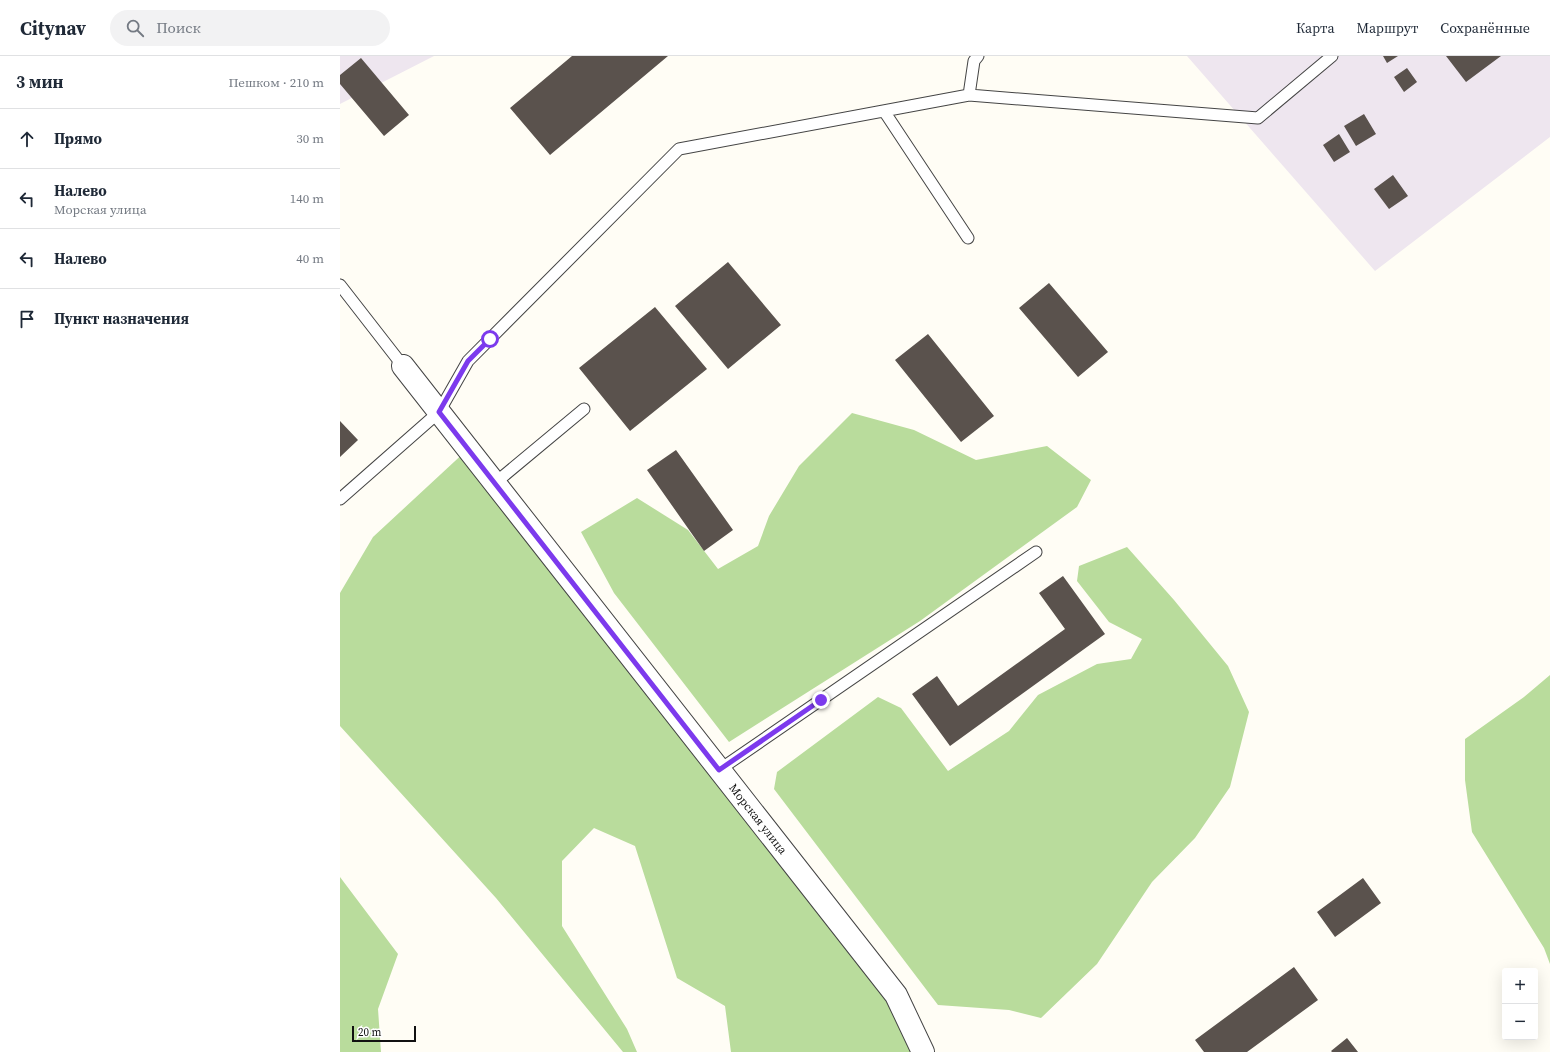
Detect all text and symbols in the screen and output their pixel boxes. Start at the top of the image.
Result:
search box [110,10,390,46]
text: Citynav [20,15,86,41]
icon: search [124,17,146,39]
text: Поиск [156,17,201,38]
text: Карта [1296,18,1335,38]
text: Маршрут [1357,18,1418,38]
text: Сохранённые [1440,18,1530,38]
text: 3 мин [16,70,64,94]
text: Пешком · 210 m [229,74,324,91]
icon: ahead [16,128,38,150]
text: Прямо [54,128,102,149]
text: 30 m [296,130,324,147]
text: Налево [54,180,107,201]
icon: left [16,188,38,210]
text: 140 m [290,190,324,207]
text: Морская улица [54,201,147,218]
icon: left [16,248,38,270]
text: Налево [54,248,107,269]
text: 40 m [296,250,324,267]
icon: arrive [16,308,38,330]
text: Пункт назначения [54,308,189,329]
route start [481,330,499,348]
route end [812,691,830,709]
street label: Морская улица [725,780,791,858]
map controls [1502,968,1538,1040]
button: + [1502,968,1538,1004]
button: − [1502,1004,1538,1040]
scale bar [352,1024,416,1043]
text: 20 m [358,1025,381,1040]

